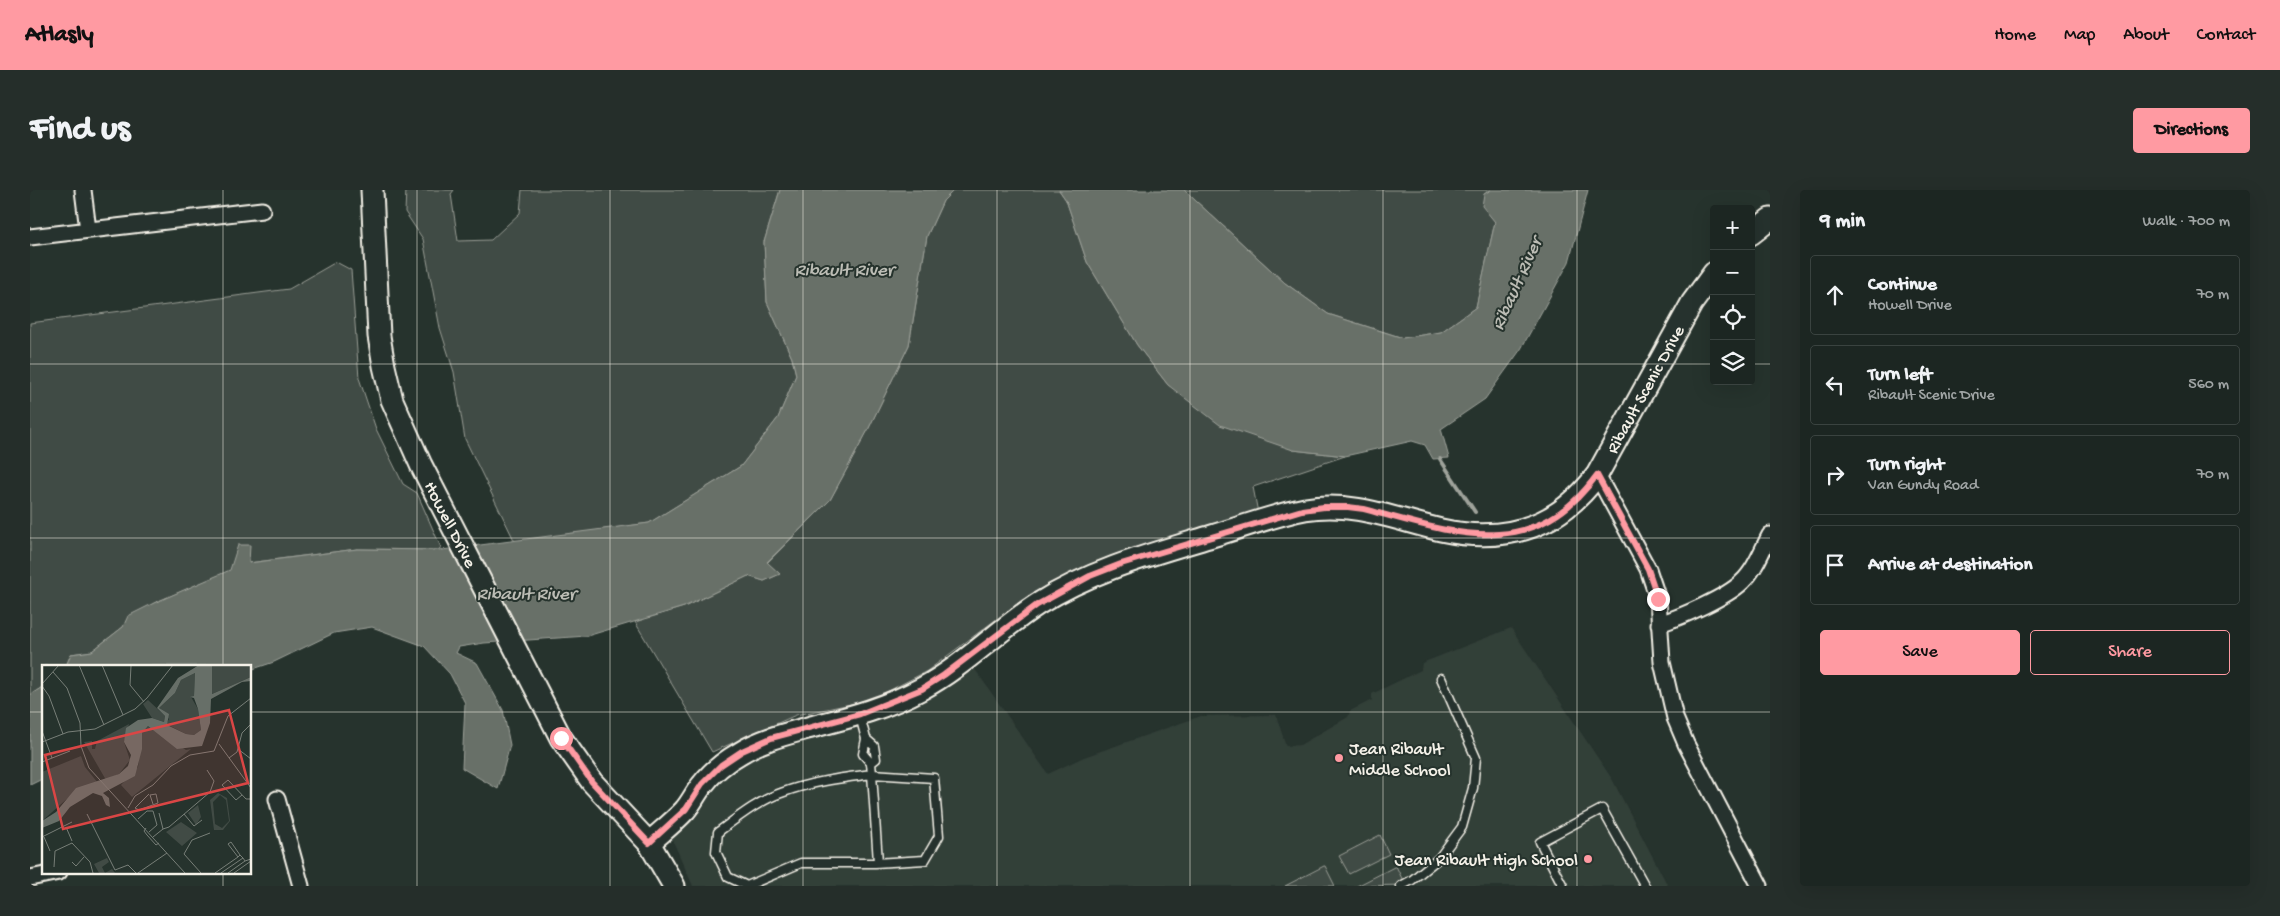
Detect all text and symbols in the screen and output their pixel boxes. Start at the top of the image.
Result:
text: Atlasly [25,21,94,50]
text: Home [1994,25,2036,46]
text: Map [2064,25,2095,46]
text: About [2123,25,2169,46]
text: Contact [2197,25,2255,46]
button: Directions [2133,108,2250,153]
text: Find us [30,110,130,151]
map controls [1710,205,1755,385]
button: + [1710,205,1755,250]
text: 9 min [1820,210,1865,235]
text: Walk · 700 m [2143,213,2230,232]
water label: Ribault River [1488,231,1551,334]
button: − [1710,250,1755,295]
water label: Ribault River [795,260,898,283]
text: Continue [1868,274,1937,297]
icon: ahead [1821,281,1849,309]
text: 70 m [2196,286,2229,305]
button: locate [1710,295,1755,340]
text: Howell Drive [1868,297,1952,316]
street label: Ribault Scenic Drive [1603,322,1691,458]
button: layers [1710,340,1755,385]
text: Turn left [1868,364,1932,387]
icon: left [1821,371,1849,399]
text: 560 m [2188,376,2229,395]
text: Ribault Scenic Drive [1868,387,1995,406]
text: Turn right [1868,454,1944,477]
icon: right [1821,461,1849,489]
text: 70 m [2196,466,2229,485]
text: Van Gundy Road [1868,477,1978,496]
street label: Howell Drive [418,478,480,573]
icon: arrive [1821,551,1849,579]
text: Arrive at destination [1868,554,2032,577]
water label: Ribault River [477,584,580,607]
route end [1647,588,1670,611]
button: Save [1820,630,2020,675]
button: Share [2030,630,2230,675]
inset map [42,665,251,874]
route start [550,727,573,750]
place label: Jean Ribault Middle School [1349,740,1451,782]
marker: Jean Ribault Middle School [1333,752,1345,764]
place label: Jean Ribault High School [1394,851,1578,872]
marker: Jean Ribault High School [1582,853,1594,865]

